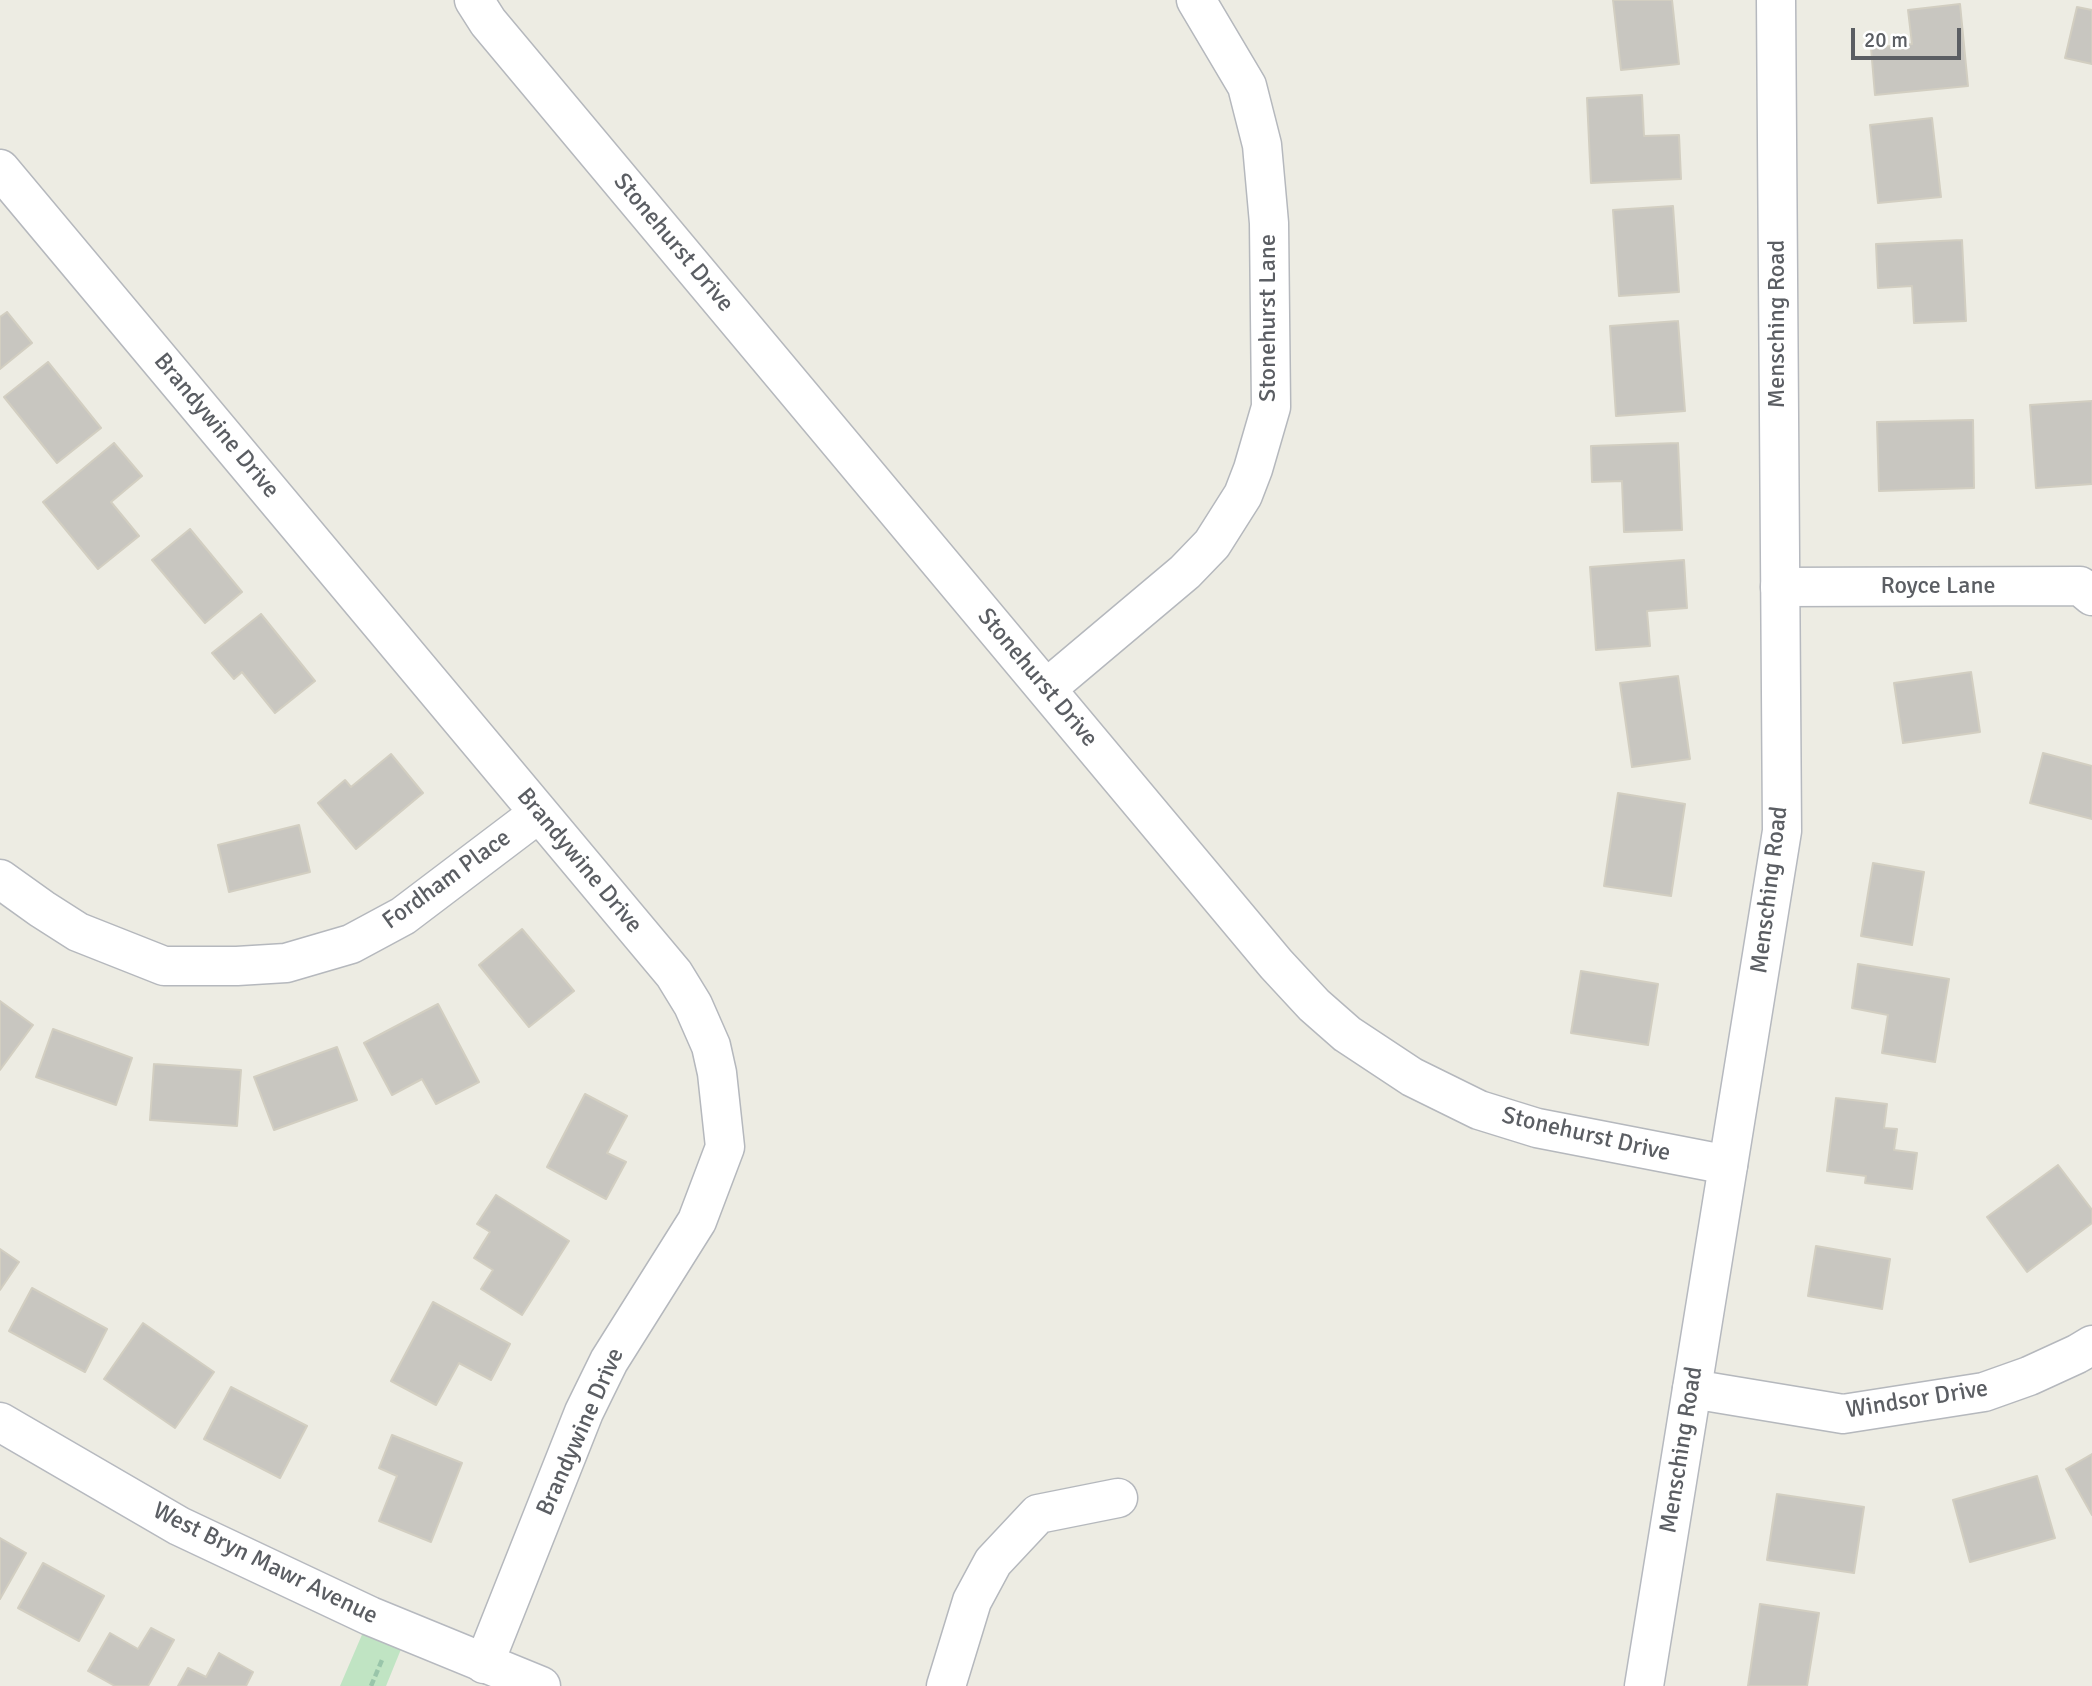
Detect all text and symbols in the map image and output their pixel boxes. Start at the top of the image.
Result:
scale bar [1854,14,1964,58]
text: 20 m [1864,27,1908,53]
street label: Stonehurst Drive [607,168,739,318]
street label: Stonehurst Lane [1255,234,1283,402]
street label: Mensching Road [1764,240,1792,408]
street label: Brandywine Drive [147,348,285,504]
street label: Royce Lane [1880,573,1996,601]
street label: Stonehurst Drive [971,603,1103,753]
street label: Brandywine Drive [510,783,648,939]
street label: Mensching Road [1745,805,1795,975]
street label: Fordham Place [377,824,517,936]
street label: Stonehurst Drive [1499,1102,1673,1168]
street label: Brandywine Drive [531,1344,631,1520]
street label: Mensching Road [1655,1365,1709,1535]
street label: Windsor Drive [1844,1375,1990,1425]
street label: West Bryn Mawr Avenue [148,1497,382,1631]

